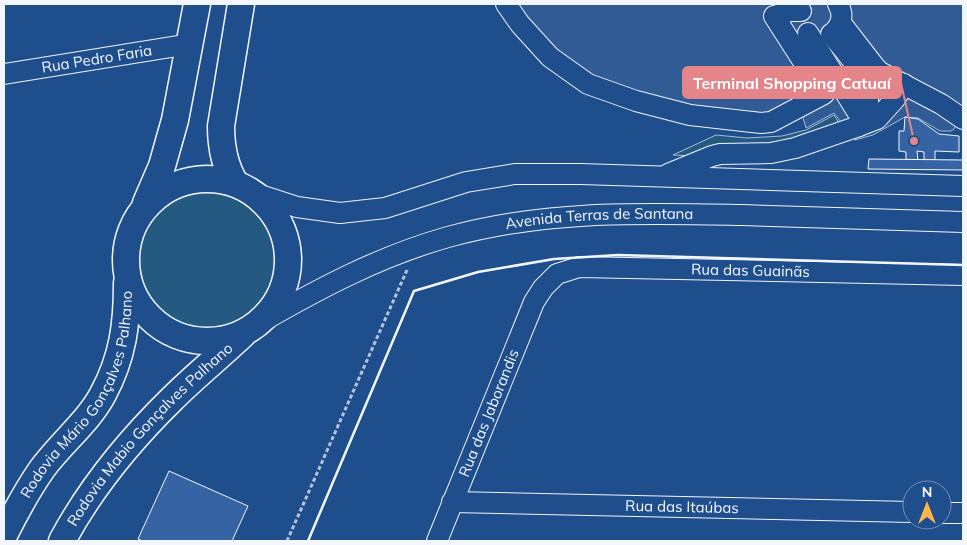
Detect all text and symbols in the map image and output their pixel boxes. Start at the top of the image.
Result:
street label: Rua Pedro Faria [40,40,153,77]
callout: Terminal Shopping Catuaí [683,67,901,98]
text: Terminal Shopping Catuaí [693,73,893,93]
street label: Avenida Terras de Santana [504,204,694,233]
street label: Rua das Guainãs [691,259,810,281]
street label: Rodovia Mário Gonçalves Palhano [16,290,136,501]
street label: Rodovia Mabio Gonçalves Palhano [63,338,236,529]
street label: Rua das Jaborandis [454,346,523,480]
north arrow [902,480,952,530]
text: N [922,483,932,501]
street label: Rua das Itaúbas [625,496,739,517]

